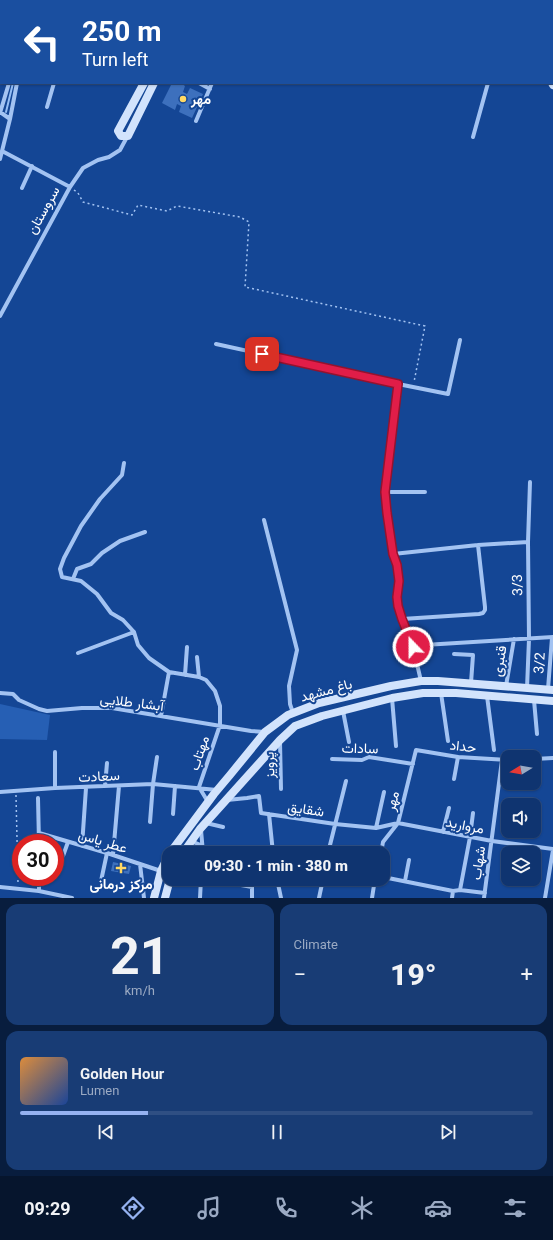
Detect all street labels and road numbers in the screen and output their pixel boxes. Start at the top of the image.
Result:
street label: سروستان [23,183,63,237]
street label: 3/3 [509,574,525,596]
street label: قنبری [489,644,510,678]
street label: 3/2 [530,652,548,674]
street label: باغ مشهد [298,675,354,707]
street label: آبشار طلایی [99,690,166,715]
street label: مهتاب [186,734,213,773]
street label: حداد [449,737,477,755]
street label: سادات [341,740,379,756]
street label: پرویز [261,751,279,779]
street label: سعادت [78,767,120,785]
street label: مهر [382,789,403,814]
street label: شقایق [287,799,325,820]
street label: مروارید [444,813,486,838]
street label: عطر یاس [76,826,129,857]
street label: شهاب [468,845,489,881]

